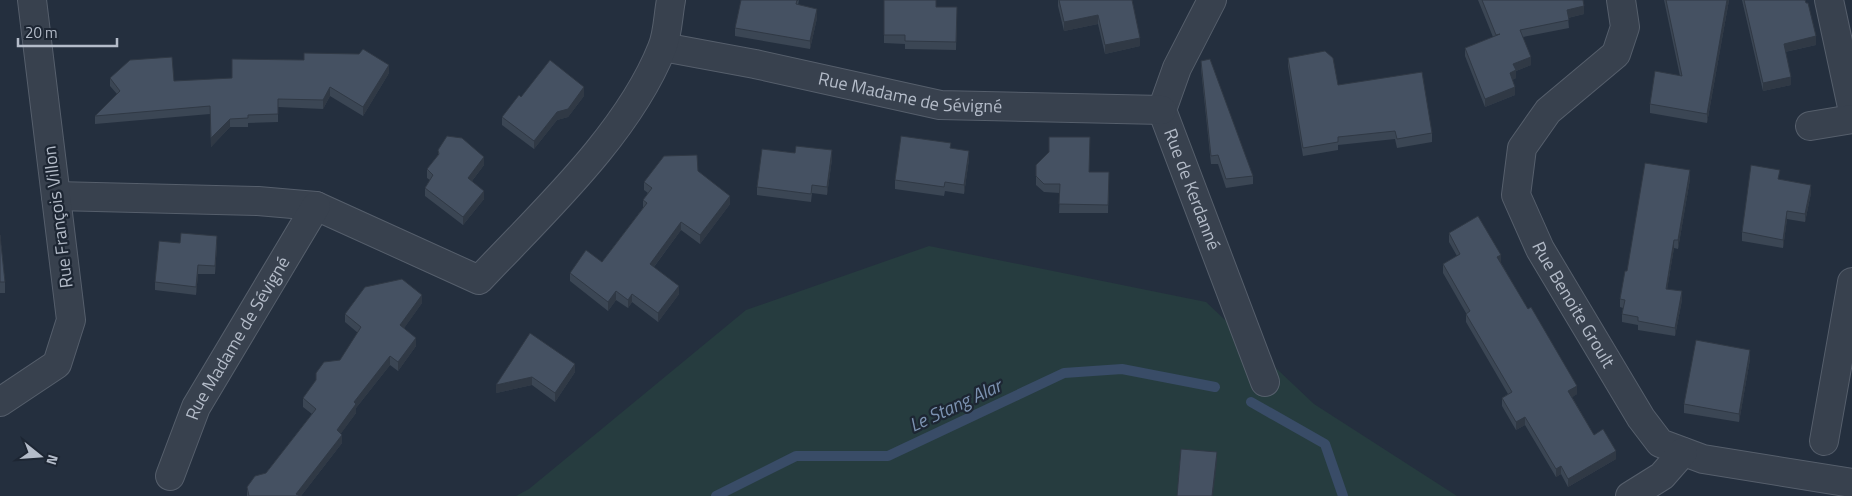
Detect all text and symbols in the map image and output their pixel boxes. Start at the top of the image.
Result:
scale bar [18,15,116,47]
text: 20 m [25,21,58,44]
street label: Rue Madame de Sévigné [816,64,1002,119]
street label: Rue de Kerdanné [1157,124,1228,254]
street label: Rue François Villon [35,144,80,290]
street label: Rue Benoite Groult [1525,237,1622,373]
street label: Rue Madame de Sévigné [178,251,296,424]
water label: Le Stang Alar [904,370,1007,439]
north arrow [15,431,65,481]
text: N [41,452,64,468]

